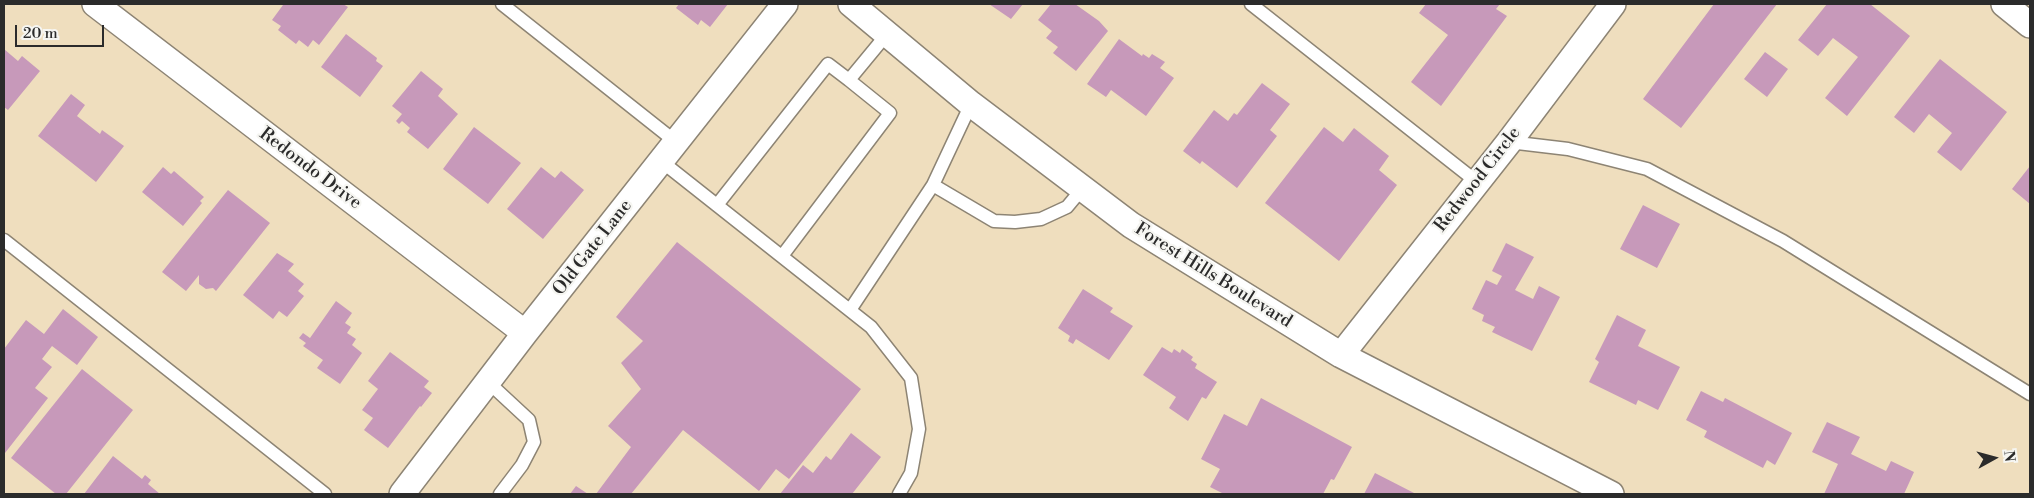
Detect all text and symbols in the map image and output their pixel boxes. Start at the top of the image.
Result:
scale bar [18,15,106,47]
text: 20 m [23,24,58,43]
street label: Redwood Circle [1430,123,1526,237]
street label: Redondo Drive [255,124,365,214]
street label: Old Gate Lane [549,196,637,300]
street label: Forest Hills Boulevard [1130,219,1296,333]
north arrow [1969,433,2019,483]
text: N [1999,450,2018,463]

